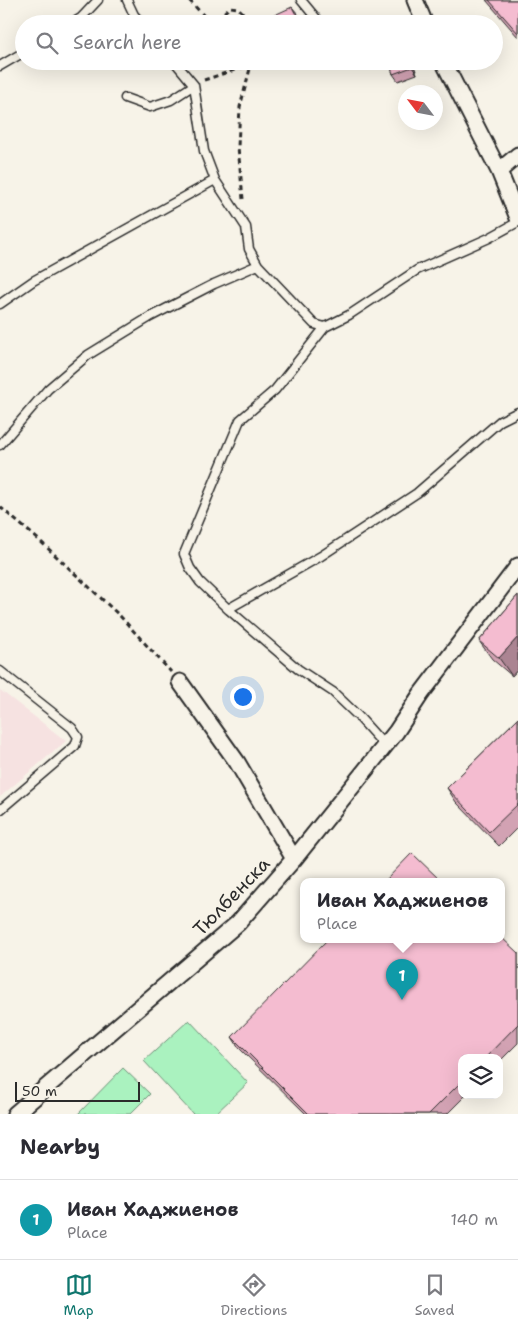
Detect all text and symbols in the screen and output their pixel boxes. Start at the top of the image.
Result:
search box [15,15,503,70]
icon: search [33,29,61,57]
text: Search here [73,30,182,55]
north arrow [398,85,443,130]
your location [230,684,256,710]
street label: Тюлбенска [187,851,275,941]
popup [300,878,505,943]
text: Иван Хаджиенов [317,888,488,913]
text: Place [317,913,358,934]
pin: 1 [386,959,418,1000]
map controls [458,1054,503,1099]
button: layers [458,1054,503,1099]
scale bar [15,1079,140,1102]
text: 50 m [22,1082,57,1100]
text: Nearby [20,1133,100,1161]
text: Иван Хаджиенов [67,1197,238,1222]
text: 1 [32,1209,40,1230]
text: 140 m [451,1209,498,1230]
text: Place [67,1222,108,1243]
tab: Map [64,1271,94,1319]
tab: Directions [221,1271,287,1319]
tab: Saved [415,1271,454,1319]

